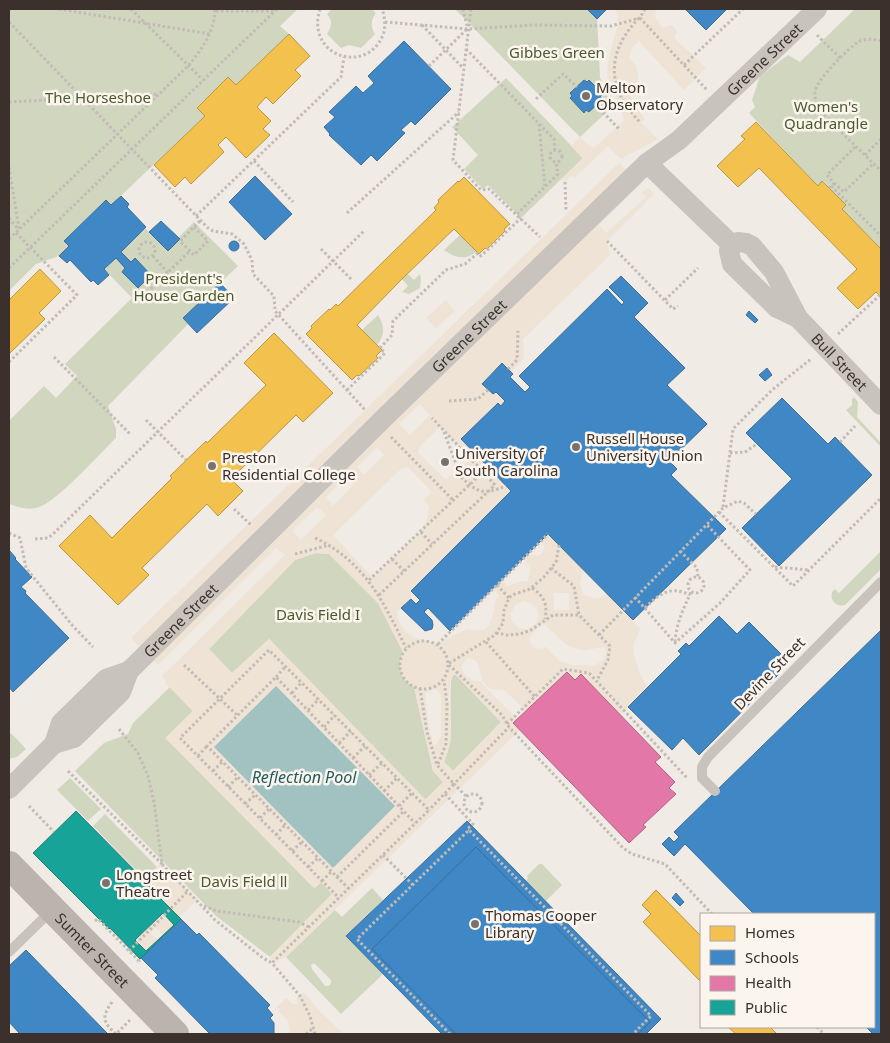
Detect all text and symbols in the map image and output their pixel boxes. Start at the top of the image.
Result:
street label: Greene Street [722,18,807,100]
park label: Gibbes Green [509,42,605,62]
place label: Melton Observatory [596,77,684,114]
park label: The Horseshoe [45,87,151,107]
marker: Melton Observatory [580,90,592,102]
park label: Women's Quadrangle [784,96,868,133]
park label: President's House Garden [133,268,235,305]
street label: Greene Street [427,294,511,377]
street label: Bull Street [807,328,872,395]
place label: Russell House University Union [586,428,703,465]
marker: Russell House University Union [570,441,582,453]
place label: University of South Carolina [455,443,558,480]
place label: Preston Residential College [222,447,356,484]
marker: University of South Carolina [439,456,451,468]
marker: Preston Residential College [206,460,218,472]
street label: Greene Street [139,578,222,662]
park label: Davis Field I [276,604,360,624]
street label: Devine Street [729,632,809,714]
water label: Reflection Pool [252,766,357,788]
place label: Longstreet Theatre [116,864,193,901]
park label: Davis Field ll [201,871,287,891]
marker: Longstreet Theatre [100,877,112,889]
place label: Thomas Cooper Library [485,905,597,942]
street label: Sumter Street [51,908,134,992]
legend [700,913,875,1028]
marker: Thomas Cooper Library [469,918,481,930]
text: Homes [745,922,795,942]
text: Schools [745,947,799,967]
text: Health [745,972,792,992]
text: Public [745,997,788,1017]

